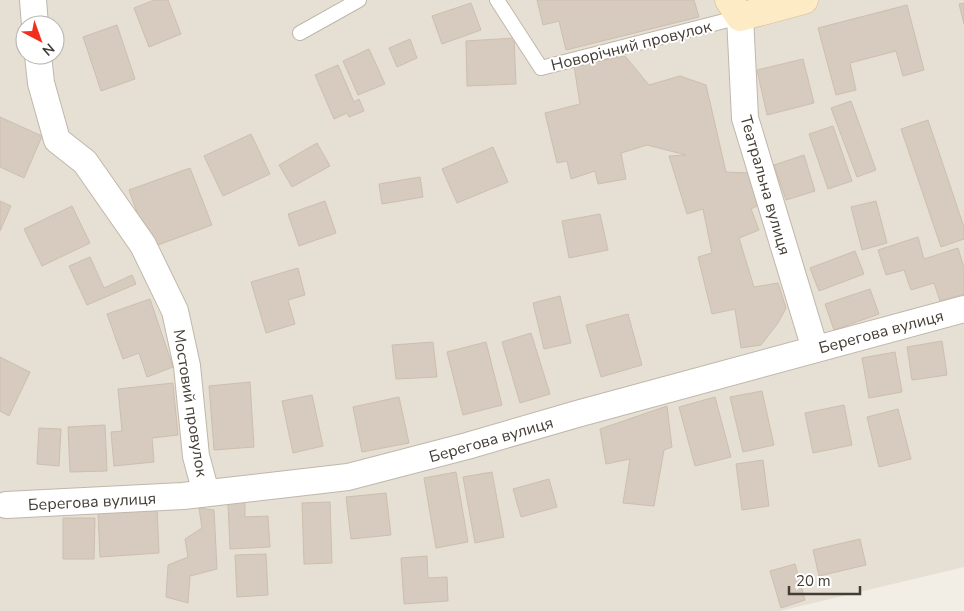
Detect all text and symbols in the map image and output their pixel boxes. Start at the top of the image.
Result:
north arrow [15,15,65,65]
street label: Новорічний провулок [549,15,714,77]
text: N [38,39,58,60]
street label: Театральна вулиця [735,113,795,258]
street label: Берегова вулиця [816,305,946,359]
street label: Мостовий провулок [167,328,213,479]
street label: Берегова вулиця [427,412,556,468]
street label: Берегова вулиця [27,488,157,516]
scale bar [789,564,860,596]
text: 20 m [796,571,831,591]

